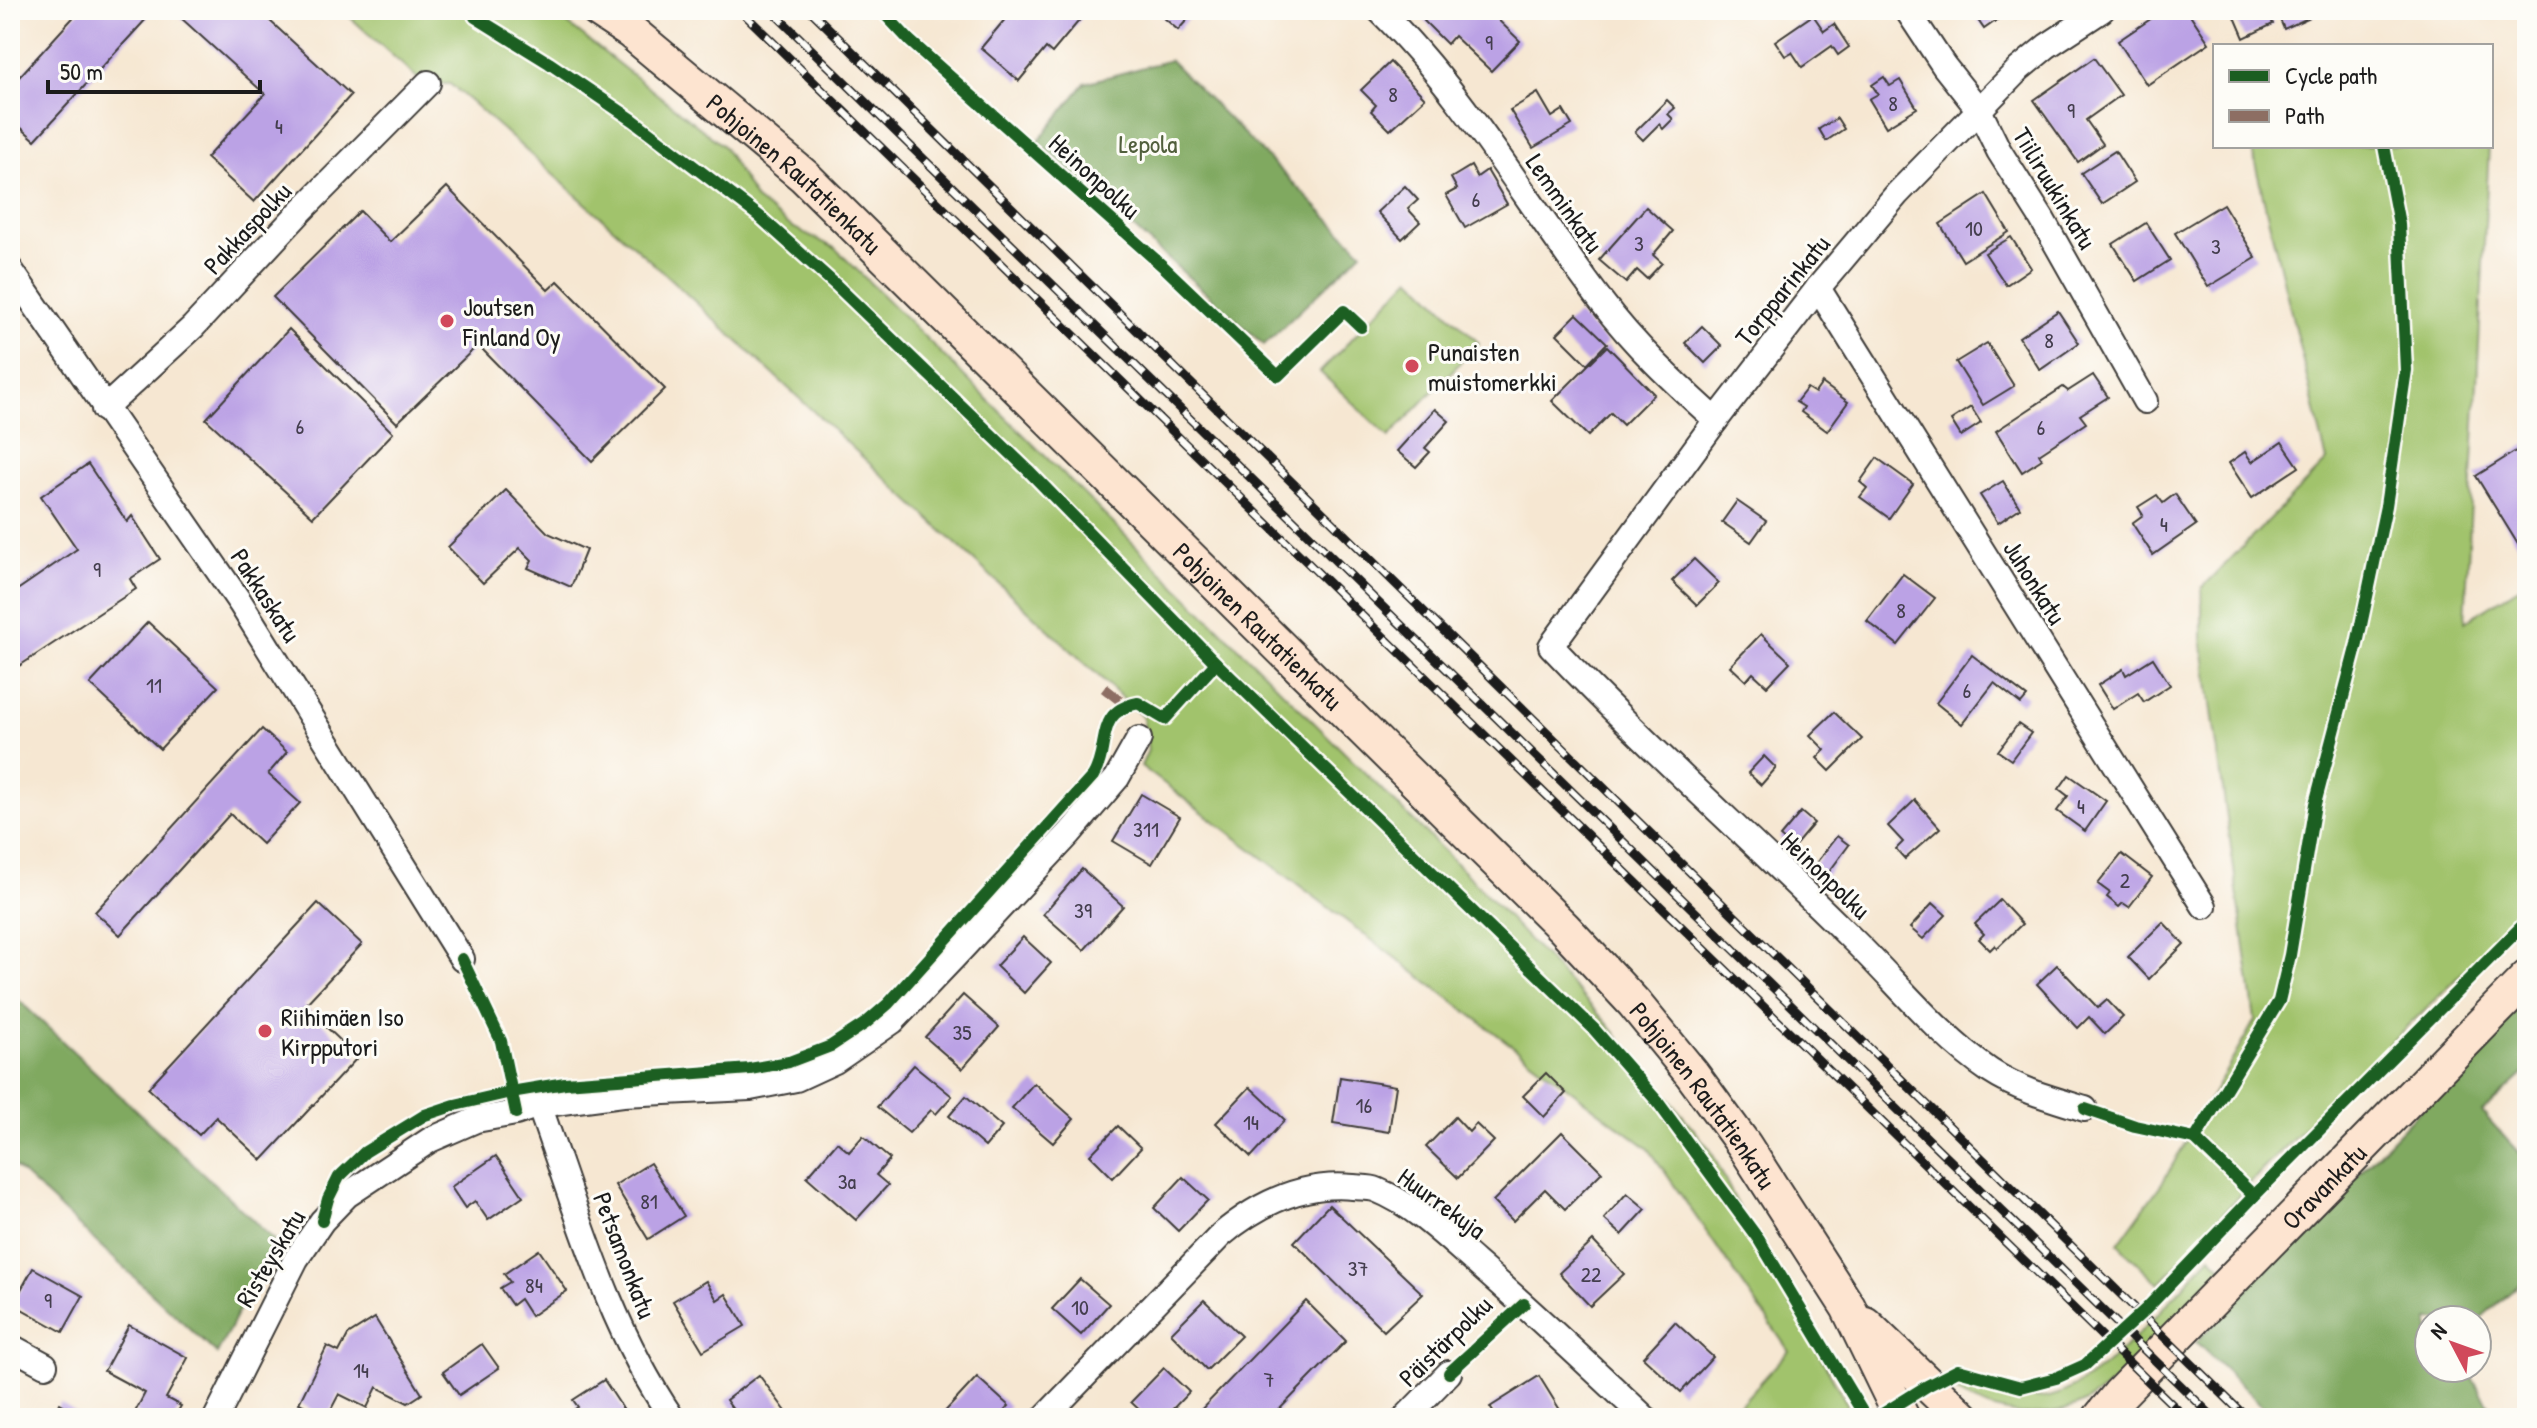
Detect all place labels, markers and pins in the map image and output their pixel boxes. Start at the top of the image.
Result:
place label: Joutsen Finland Oy [462,289,561,354]
marker: Joutsen Finland Oy [438,312,456,330]
place label: Punaisten muistomerkki [1428,334,1557,399]
marker: Punaisten muistomerkki [1403,357,1421,375]
place label: Riihimäen Iso Kirpputori [281,999,404,1064]
marker: Riihimäen Iso Kirpputori [256,1022,274,1040]

